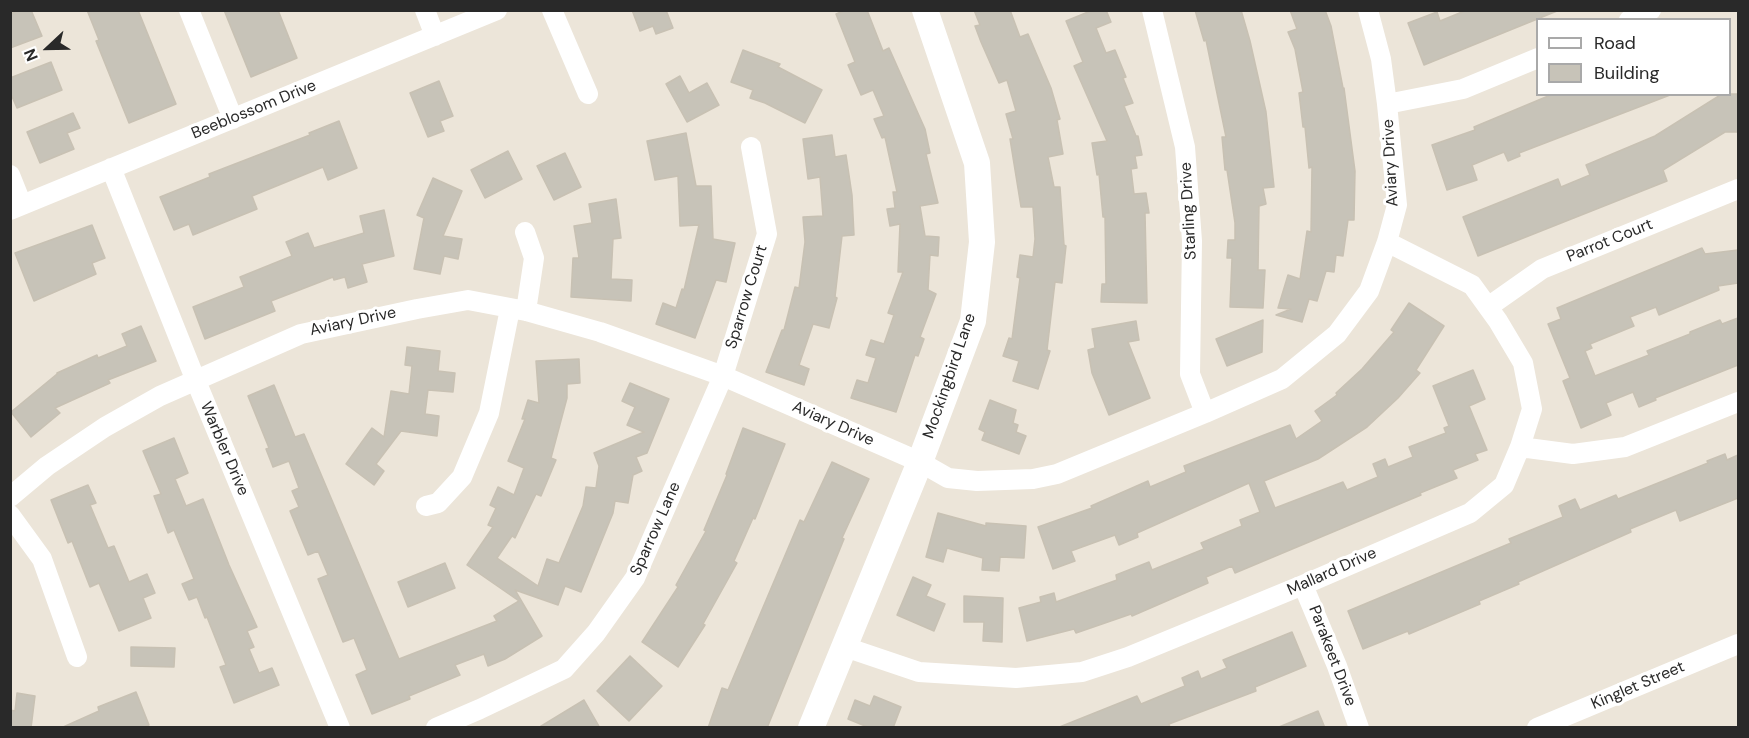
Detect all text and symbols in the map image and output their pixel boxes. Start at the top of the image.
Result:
north arrow [18,18,78,78]
legend [1536,18,1731,96]
text: Road [1594,31,1636,55]
text: N [19,46,43,64]
text: Building [1594,61,1659,85]
street label: Beeblossom Drive [189,76,319,144]
street label: Aviary Drive [1379,119,1403,207]
street label: Starling Drive [1177,162,1201,260]
street label: Parrot Court [1564,215,1656,267]
street label: Sparrow Court [722,243,772,351]
street label: Aviary Drive [308,303,398,341]
street label: Mockingbird Lane [920,311,980,441]
street label: Aviary Drive [789,397,877,451]
street label: Warbler Drive [196,399,252,499]
street label: Sparrow Lane [627,479,685,579]
street label: Mallard Drive [1284,544,1380,600]
street label: Parakeet Drive [1304,603,1360,709]
street label: Kinglet Street [1588,658,1688,714]

